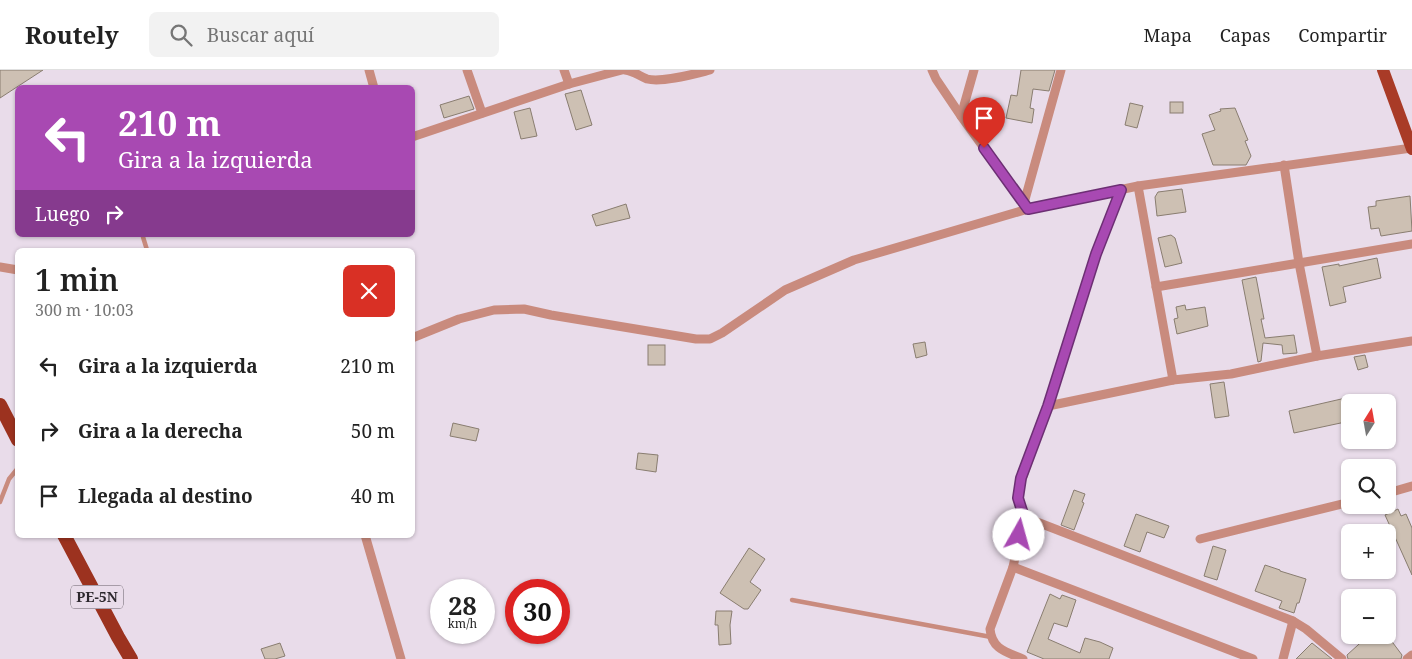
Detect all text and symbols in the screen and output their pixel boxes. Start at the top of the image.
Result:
search box [149,12,499,57]
text: Routely [25,18,119,51]
icon: search [167,21,195,49]
text: Buscar aquí [207,22,314,48]
text: Mapa [1144,23,1192,47]
text: Capas [1220,23,1270,47]
text: Compartir [1298,23,1387,47]
pin [963,97,1005,148]
text: 210 m [118,99,221,146]
icon: arrive [970,104,998,132]
icon: left [35,105,100,170]
text: Gira a la izquierda [118,144,313,174]
icon: right [100,200,128,228]
text: Luego [35,201,90,227]
text: 1 min [35,259,119,300]
button: close [343,265,395,317]
text: 300 m · 10:03 [35,299,134,321]
icon: left [35,352,63,380]
text: Gira a la izquierda [78,353,258,379]
text: 210 m [340,353,395,379]
north arrow [1341,394,1396,449]
map controls [1341,394,1396,644]
icon: right [35,417,63,445]
text: Gira a la derecha [78,418,243,444]
text: 50 m [351,418,395,444]
button: search [1341,459,1396,514]
icon: arrive [35,482,63,510]
text: Llegada al destino [78,483,253,509]
text: 40 m [351,483,395,509]
position arrow [992,508,1044,560]
button: + [1341,524,1396,579]
speed limit sign: 30 [505,579,570,644]
road number: PE-5N [71,586,123,608]
text: 28 [448,588,477,622]
button: − [1341,589,1396,644]
text: km/h [448,615,477,632]

